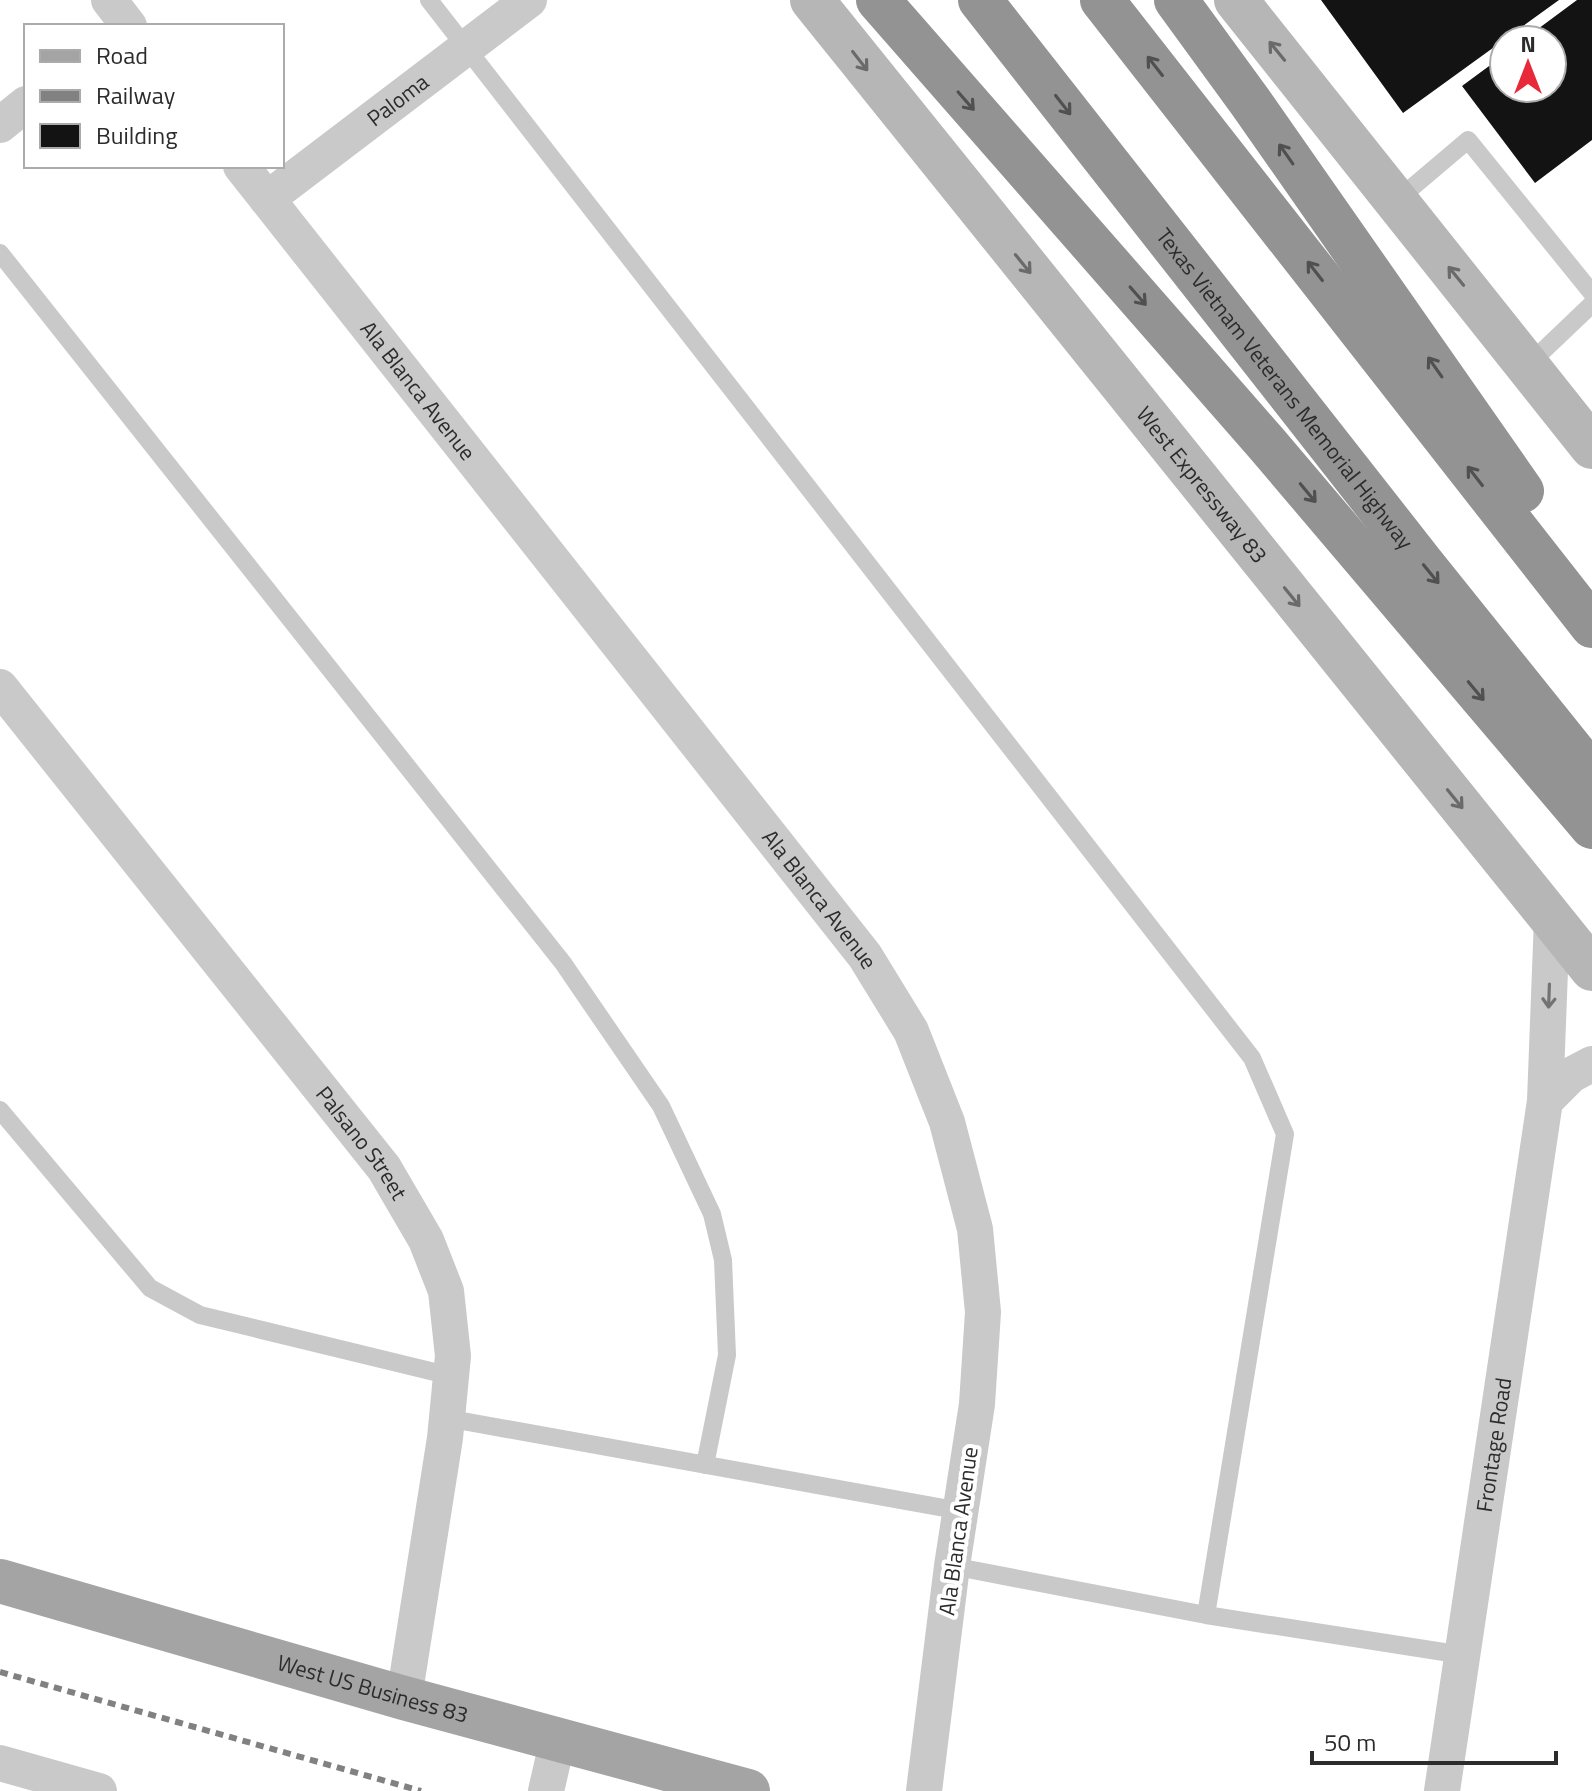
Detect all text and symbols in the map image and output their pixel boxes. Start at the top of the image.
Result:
legend [24,24,284,168]
north arrow [1488,24,1568,104]
text: N [1520,27,1536,61]
text: Road [96,37,148,73]
one-way arrow [1268,41,1286,62]
one-way arrow [851,50,869,71]
one-way arrow [1146,56,1163,77]
street label: Paloma [359,65,436,135]
text: Railway [96,77,176,113]
one-way arrow [957,90,975,110]
one-way arrow [1054,94,1072,115]
text: Building [96,117,178,153]
one-way arrow [1278,143,1294,165]
street label: Texas Vietnam Veterans Memorial Highway [1148,221,1422,557]
one-way arrow [1014,253,1032,274]
one-way arrow [1306,261,1323,282]
one-way arrow [1448,266,1465,287]
one-way arrow [1128,286,1146,306]
street label: Ala Blanca Avenue [352,313,484,468]
one-way arrow [1427,357,1443,379]
street label: West Expressway 83 [1128,399,1276,571]
one-way arrow [1466,466,1484,487]
one-way arrow [1299,482,1317,502]
one-way arrow [1422,563,1440,584]
one-way arrow [1283,586,1301,607]
one-way arrow [1467,680,1485,701]
one-way arrow [1447,788,1464,809]
street label: Ala Blanca Avenue [754,822,886,975]
one-way arrow [1541,982,1556,1009]
street label: Palsano Street [308,1078,416,1206]
street label: Frontage Road [1467,1375,1520,1514]
street label: Ala Blanca Avenue [929,1445,987,1617]
street label: West US Business 83 [273,1645,472,1732]
scale bar [1312,1715,1556,1765]
text: 50 m [1324,1724,1376,1760]

